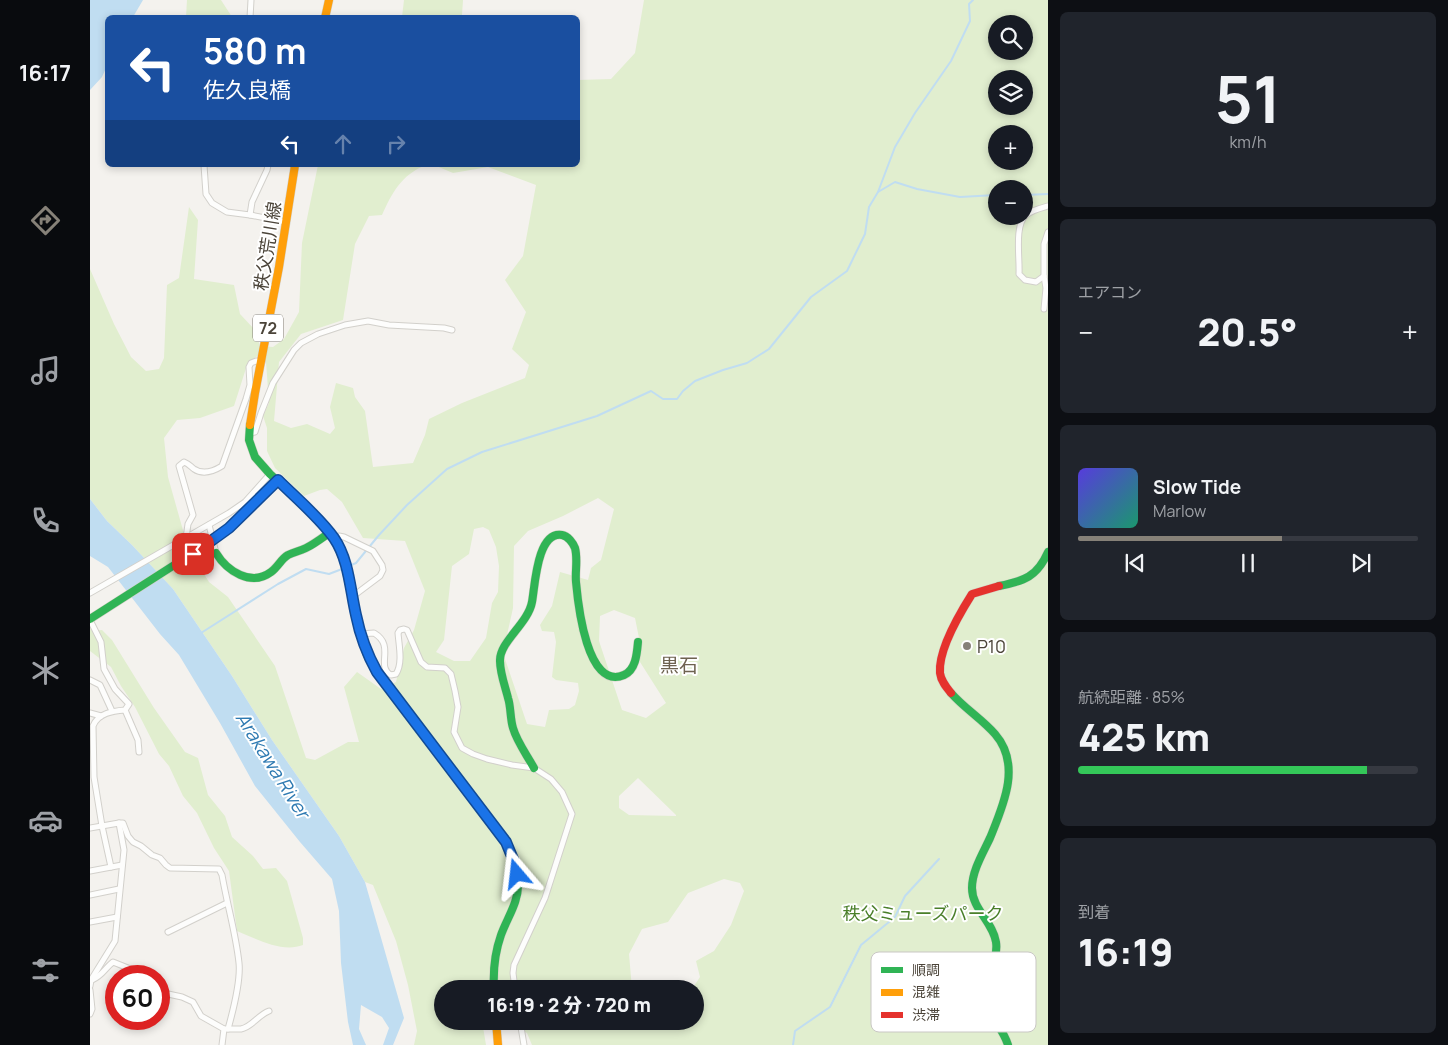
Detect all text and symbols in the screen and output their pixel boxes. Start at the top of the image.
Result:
map controls [988,15,1033,225]
button: search [988,15,1033,60]
text: 580 m [203,27,306,75]
icon: left [120,35,185,100]
text: 51 [1215,54,1281,143]
text: 16:17 [19,58,71,88]
button: layers [988,70,1033,115]
text: 佐久良橋 [203,75,291,105]
button: + [988,125,1033,170]
icon: left [276,130,304,158]
icon: ahead [329,130,357,158]
icon: right [382,130,410,158]
text: km/h [1229,131,1267,153]
button: − [988,180,1033,225]
street label: 秩父荒川線 [248,200,286,292]
icon: directions [28,203,63,238]
text: エアコン [1078,281,1142,303]
text: 20.5° [1197,305,1298,357]
text: − [1078,313,1093,351]
text: + [1402,313,1418,351]
road number: 72 [253,314,283,342]
icon: music [28,353,63,388]
text: Slow Tide [1153,474,1241,500]
text: Marlow [1153,500,1206,522]
icon: phone [28,503,63,538]
pin [172,533,214,575]
icon: arrive [179,540,207,568]
icon: previous [1121,549,1149,577]
icon: pause [1234,549,1262,577]
icon: next [1347,549,1375,577]
place label: P10 [977,634,1006,658]
marker: P10 [961,640,973,652]
district label: 黒石 [660,652,698,678]
icon: climate [28,653,63,688]
text: 航続距離 · 85% [1078,686,1185,708]
water label: Arakawa River [230,707,317,825]
text: 425 km [1078,710,1210,762]
icon: car [28,803,63,838]
position arrow [490,847,542,899]
park label: 秩父ミューズパーク [842,901,1004,925]
text: 到着 [1078,901,1110,923]
text: 16:19 [1078,925,1173,977]
legend [871,952,1036,1032]
icon: filters [28,953,63,988]
text: 順調 [912,960,940,979]
speed limit sign: 60 [105,965,170,1030]
text: 混雑 [912,982,940,1001]
text: 16:19 · 2 分 · 720 m [487,992,651,1018]
text: 渋滞 [912,1005,940,1024]

